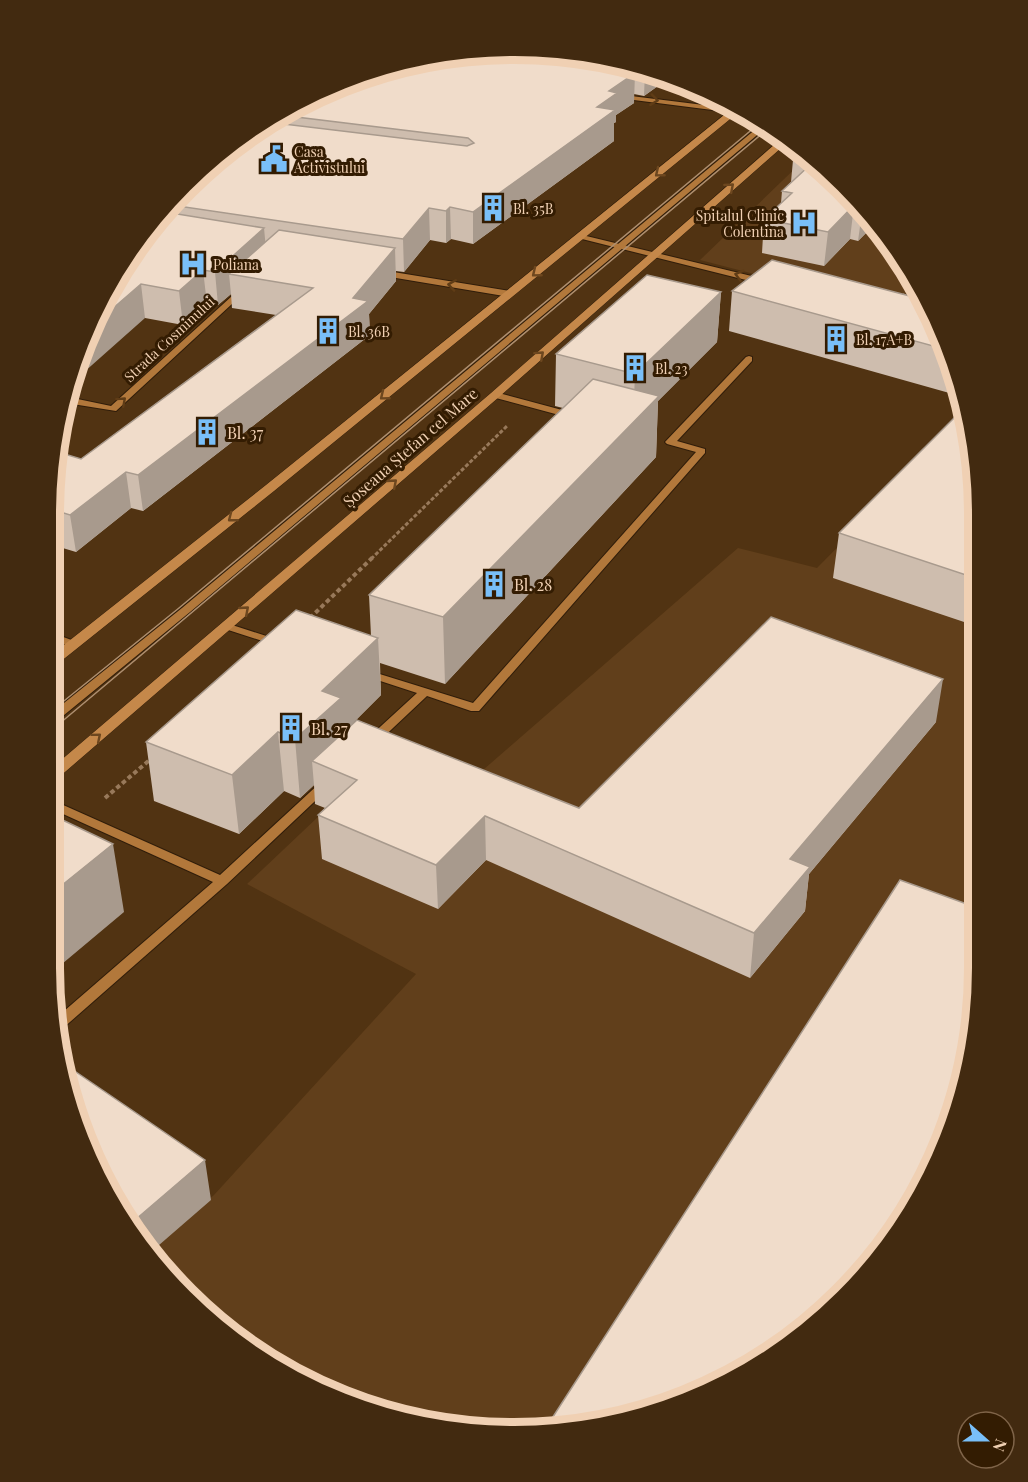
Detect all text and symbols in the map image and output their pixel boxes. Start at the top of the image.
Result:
one-way arrow [650,94,659,106]
place label: Casa Activistului [293,142,365,177]
public building icon: Casa Activistului [259,144,289,174]
one-way arrow [655,165,666,176]
one-way arrow [723,183,734,194]
building icon: Bl. 35B [478,193,508,223]
place label: Bl. 35B [513,199,554,218]
place label: Spitalul Clinic Colentina [696,206,784,241]
hospital icon: Spitalul Clinic Colentina [789,208,819,238]
hospital icon: Poliana [178,249,208,279]
place label: Poliana [213,255,259,274]
one-way arrow [532,266,543,277]
one-way arrow [734,270,744,283]
one-way arrow [448,279,458,292]
street label: Strada Cosminului [120,292,218,386]
building icon: Bl. 36B [313,316,343,346]
place label: Bl. 36B [348,322,390,341]
building icon: Bl. 17A+B [821,324,851,354]
place label: Bl. 17A+B [856,330,913,349]
one-way arrow [533,351,544,362]
building icon: Bl. 23 [620,353,650,383]
place label: Bl. 23 [655,359,688,378]
street label: Șoseaua Ștefan cel Mare [338,383,482,512]
one-way arrow [380,389,391,400]
one-way arrow [115,397,125,408]
building icon: Bl. 37 [192,417,222,447]
place label: Bl. 37 [227,422,264,443]
one-way arrow [386,479,397,490]
one-way arrow [228,511,239,522]
building icon: Bl. 28 [479,569,509,599]
place label: Bl. 28 [514,574,552,595]
one-way arrow [238,606,249,617]
building icon: Bl. 27 [276,713,306,743]
place label: Bl. 27 [311,718,348,739]
one-way arrow [90,734,101,745]
north arrow [956,1410,1016,1470]
text: N [988,1436,1012,1455]

